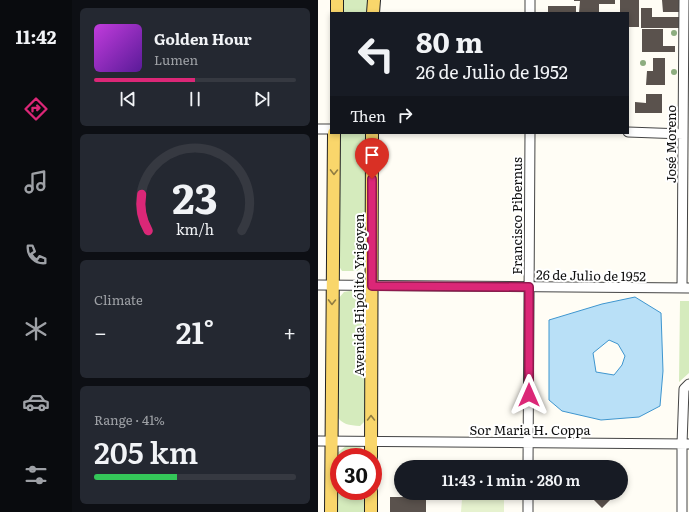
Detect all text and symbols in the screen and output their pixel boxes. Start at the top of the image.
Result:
text: 80 m [416,20,483,62]
text: 11:42 [15,23,57,50]
text: Golden Hour [154,27,252,50]
icon: left [350,28,402,80]
text: Lumen [154,50,198,69]
text: 26 de Julio de 1952 [416,58,568,85]
icon: previous [117,88,139,110]
icon: pause [184,88,206,110]
icon: next [251,88,273,110]
icon: directions [22,95,50,123]
text: Then [350,104,386,127]
icon: right [394,104,416,126]
street label: José Moreno [661,104,680,183]
pin [355,138,389,179]
icon: arrive [361,144,383,166]
street label: Francisco Pibernus [507,157,526,275]
text: 23 [172,165,218,227]
icon: music [22,168,50,196]
one-way arrow [330,169,338,175]
street label: Avenida Hipólito Yrigoyen [349,213,368,376]
text: km/h [176,218,215,239]
icon: phone [22,241,50,269]
street label: 26 de Julio de 1952 [536,265,646,285]
text: Climate [94,290,143,309]
one-way arrow [328,299,336,305]
text: 21° [176,309,214,353]
icon: climate [22,315,50,343]
text: − [94,315,107,348]
text: + [283,315,296,348]
position arrow [508,374,550,416]
icon: car [22,388,50,416]
text: Range · 41% [94,410,165,429]
one-way arrow [367,415,375,421]
street label: Sor Maria H. Coppa [469,420,591,439]
text: 205 km [94,429,198,473]
speed limit sign: 30 [330,448,382,500]
icon: filters [22,461,50,489]
text: 11:43 · 1 min · 280 m [442,468,580,491]

